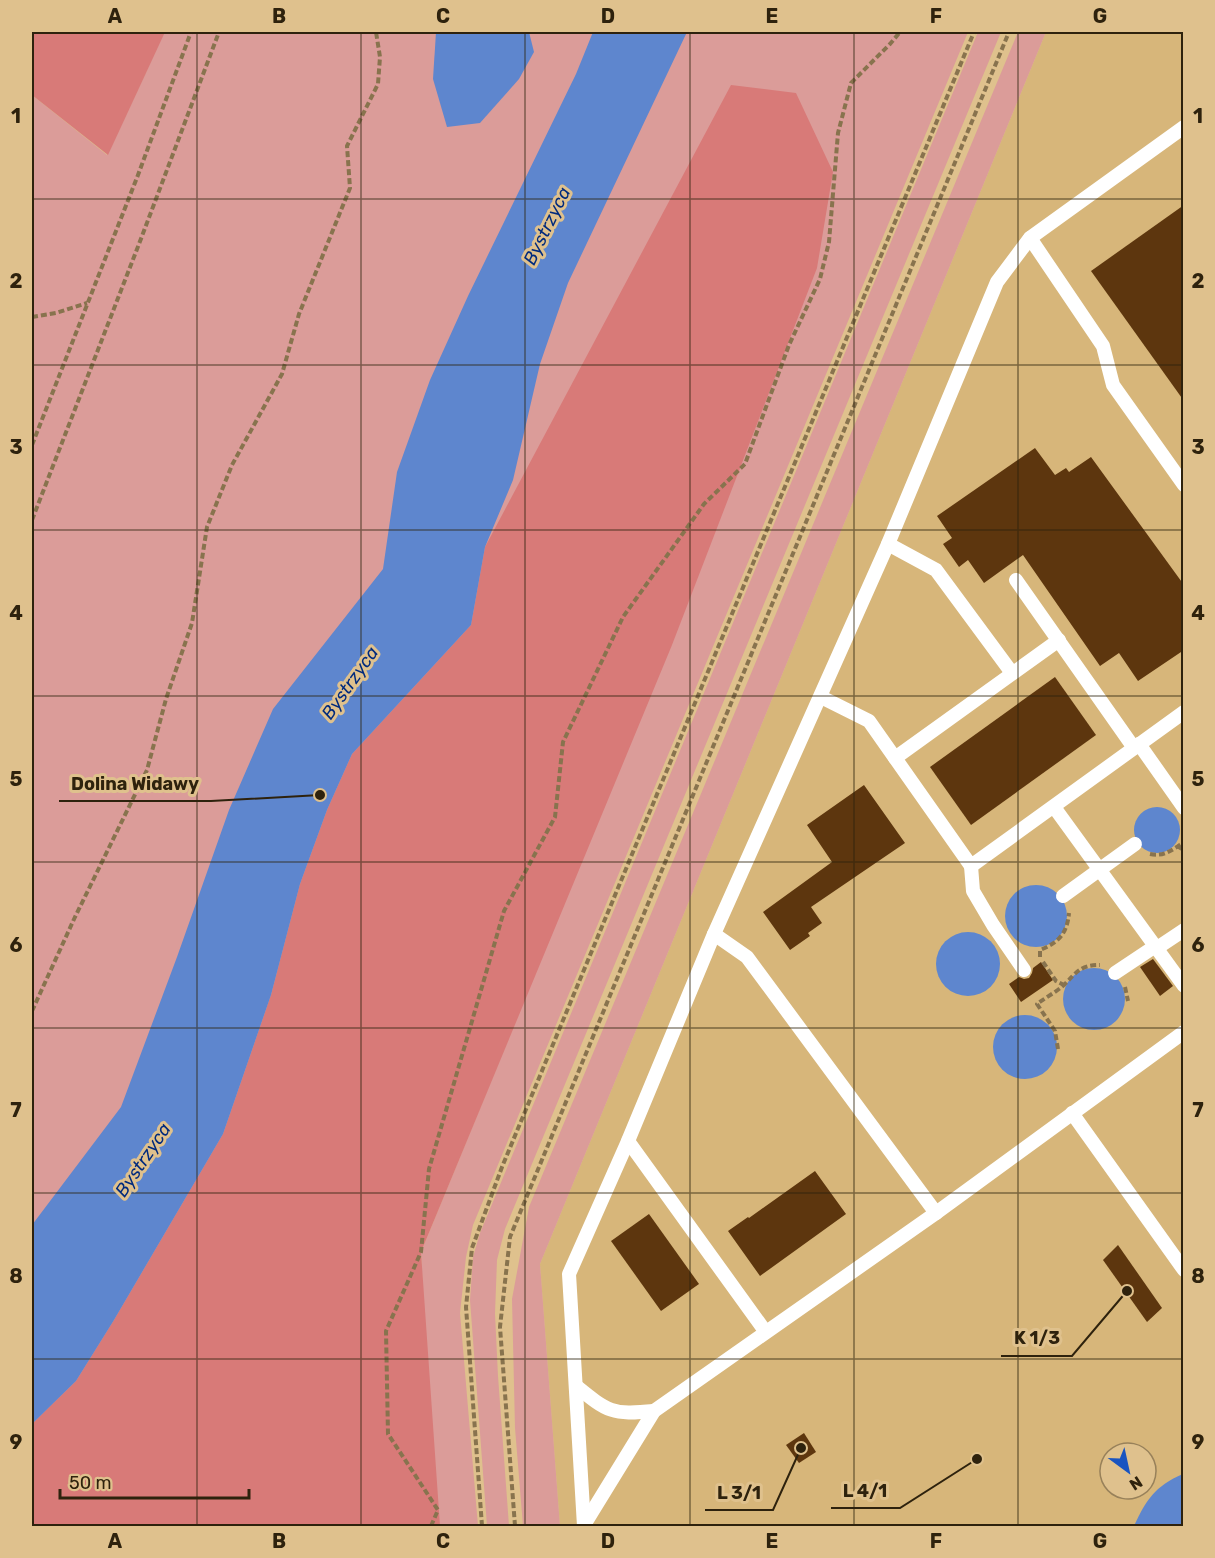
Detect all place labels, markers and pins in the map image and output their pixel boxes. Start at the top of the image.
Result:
callout: Dolina Widawy [59,765,211,801]
callout: K 1/3 [1001,1320,1072,1356]
callout: L 4/1 [831,1472,900,1508]
callout: L 3/1 [705,1474,773,1510]

